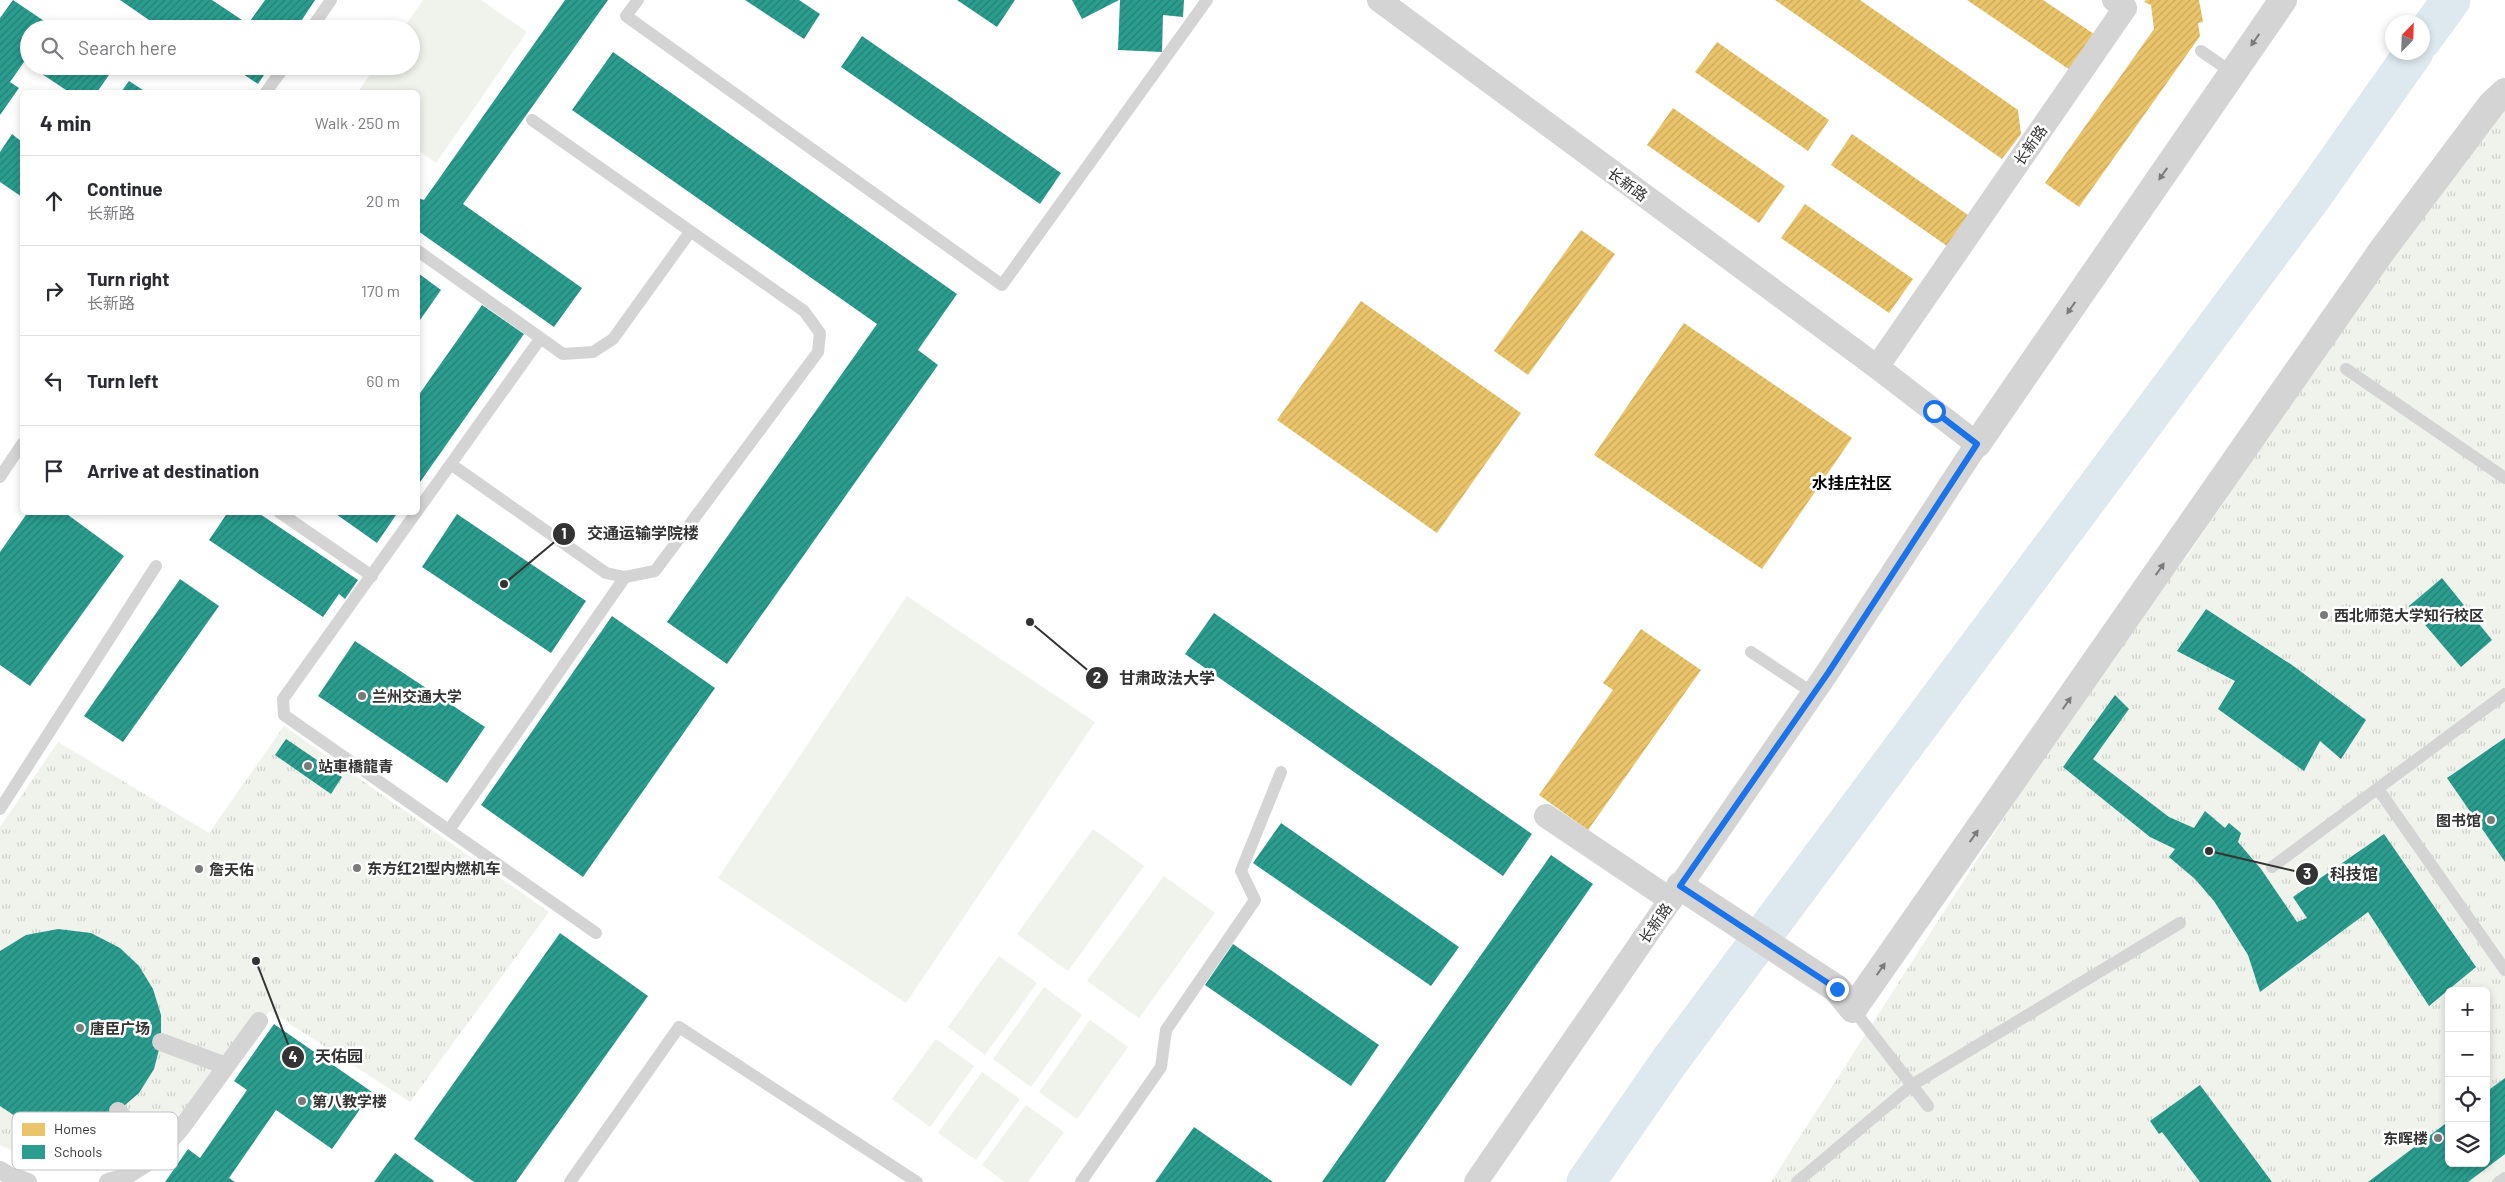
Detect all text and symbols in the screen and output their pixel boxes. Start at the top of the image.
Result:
north arrow [2385,15,2430,60]
search box [20,20,420,75]
one-way arrow [2250,33,2260,47]
icon: search [38,34,66,62]
text: Search here [78,36,177,59]
text: 4 min [40,110,91,135]
text: Walk · 250 m [315,113,400,132]
street label: 长新路 [2010,121,2050,169]
street label: 长新路 [1605,163,1651,205]
one-way arrow [2158,167,2168,181]
text: Continue [87,177,163,200]
icon: ahead [40,187,68,215]
text: 20 m [366,191,400,210]
text: 长新路 [87,203,135,222]
text: Turn right [87,267,169,290]
icon: right [40,277,68,305]
text: 170 m [361,281,400,300]
text: 长新路 [87,293,135,312]
one-way arrow [2066,301,2076,315]
icon: left [40,367,68,395]
text: Turn left [87,369,158,392]
text: 60 m [366,371,400,390]
route start [1923,400,1946,423]
icon: arrive [40,457,68,485]
text: Arrive at destination [87,459,259,482]
district label: 水挂庄社区 [1812,473,1892,492]
callout: 交通运输学院楼 [552,518,709,549]
text: 交通运输学院楼 [587,523,699,542]
text: 1 [561,524,567,542]
one-way arrow [2155,562,2165,576]
place label: 西北师范大学知行校区 [2334,606,2484,624]
marker: 西北师范大学知行校区 [2318,609,2330,621]
callout: 甘肃政法大学 [1084,663,1225,694]
text: 2 [1093,668,1101,686]
text: 甘肃政法大学 [1119,668,1215,687]
place label: 兰州交通大学 [372,687,462,705]
marker: 兰州交通大学 [356,690,368,702]
one-way arrow [2062,696,2072,709]
place label: 站車橋龍青 [318,757,393,775]
marker: 站車橋龍青 [302,760,314,772]
place label: 图书馆 [2436,811,2481,829]
marker: 图书馆 [2485,814,2497,826]
one-way arrow [1969,829,1979,843]
place label: 东方红21型内燃机车 [367,859,501,877]
callout: 科技馆 [2295,859,2388,890]
place label: 詹天佑 [209,860,254,878]
marker: 东方红21型内燃机车 [351,862,363,874]
marker: 詹天佑 [193,863,205,875]
text: 3 [2303,864,2311,882]
text: 科技馆 [2330,864,2378,883]
street label: 长新路 [1635,899,1675,947]
one-way arrow [1876,962,1886,976]
route end [1826,978,1849,1001]
map controls [2445,987,2490,1167]
button: + [2445,987,2490,1032]
place label: 唐臣广场 [90,1019,150,1037]
marker: 唐臣广场 [74,1022,86,1034]
button: − [2445,1032,2490,1077]
callout: 天佑园 [280,1041,373,1072]
text: 天佑园 [315,1046,363,1065]
text: 4 [288,1047,298,1065]
button: locate [2445,1077,2490,1122]
place label: 第八教学楼 [312,1092,387,1110]
marker: 第八教学楼 [296,1095,308,1107]
legend [12,1112,178,1170]
text: Homes [54,1120,97,1137]
button: layers [2445,1122,2490,1167]
place label: 东晖楼 [2383,1129,2428,1147]
marker: 东晖楼 [2432,1132,2444,1144]
text: Schools [54,1143,102,1160]

